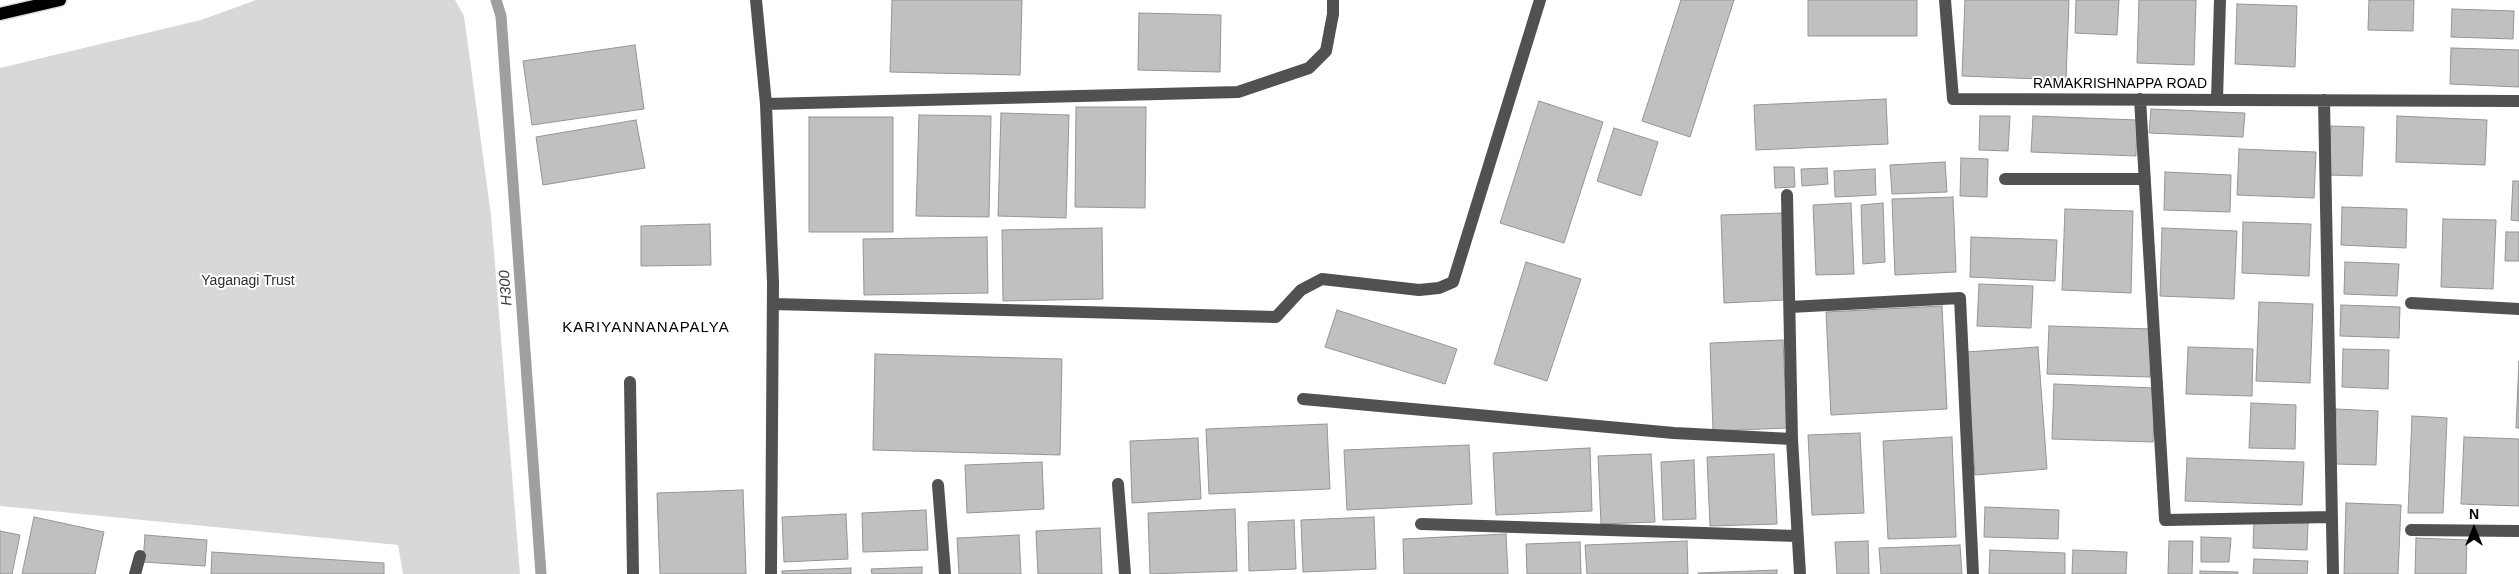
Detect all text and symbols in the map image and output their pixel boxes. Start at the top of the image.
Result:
street label: RAMAKRISHNAPPA ROAD [2033,76,2207,92]
water label: H300 [496,269,516,307]
park label: Yaganagi Trust [201,273,295,289]
district label: KARIYANNANAPALYA [560,319,732,337]
north arrow [2449,504,2499,554]
text: N [2469,506,2479,522]

